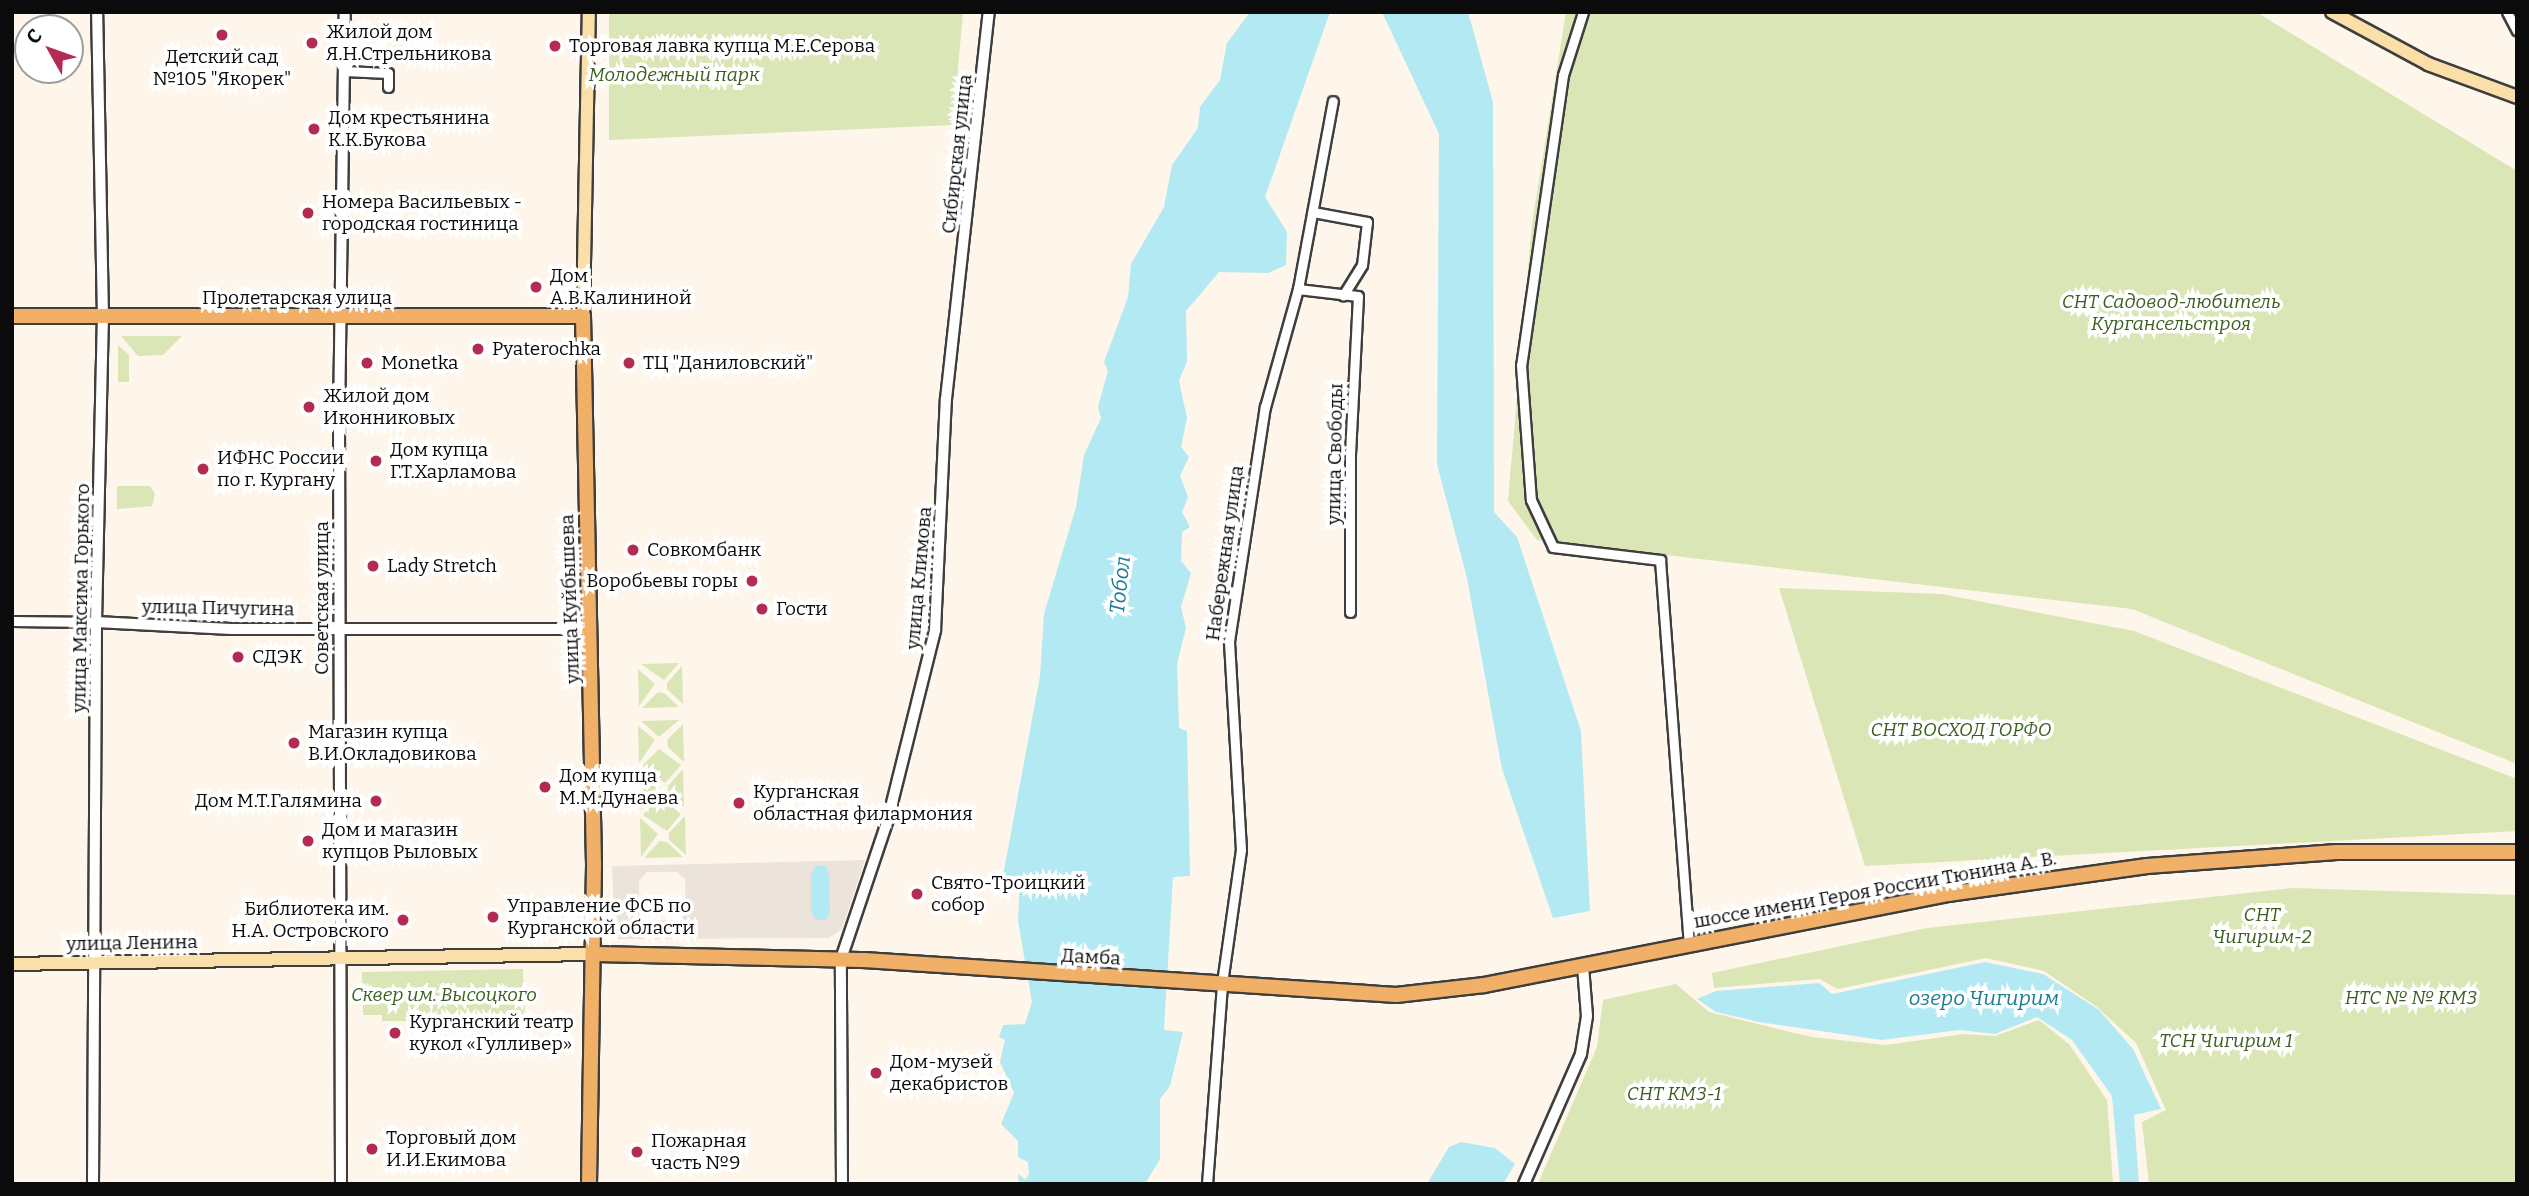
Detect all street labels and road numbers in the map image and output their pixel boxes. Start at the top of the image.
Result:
street label: Сибирская улица [937,73,977,235]
street label: Пролетарская улица [202,287,392,309]
street label: улица Свободы [1322,383,1348,525]
street label: Набережная улица [1201,464,1249,642]
street label: улица Максима Горького [68,483,94,713]
street label: улица Климова [901,506,937,650]
street label: улица Куйбышева [556,514,584,684]
street label: Советская улица [311,521,333,675]
street label: улица Пичугина [142,595,294,621]
street label: шоссе имени Героя России Тюнина А. В. [1692,847,2058,933]
street label: улица Ленина [66,930,198,956]
street label: Дамба [1061,944,1121,970]

